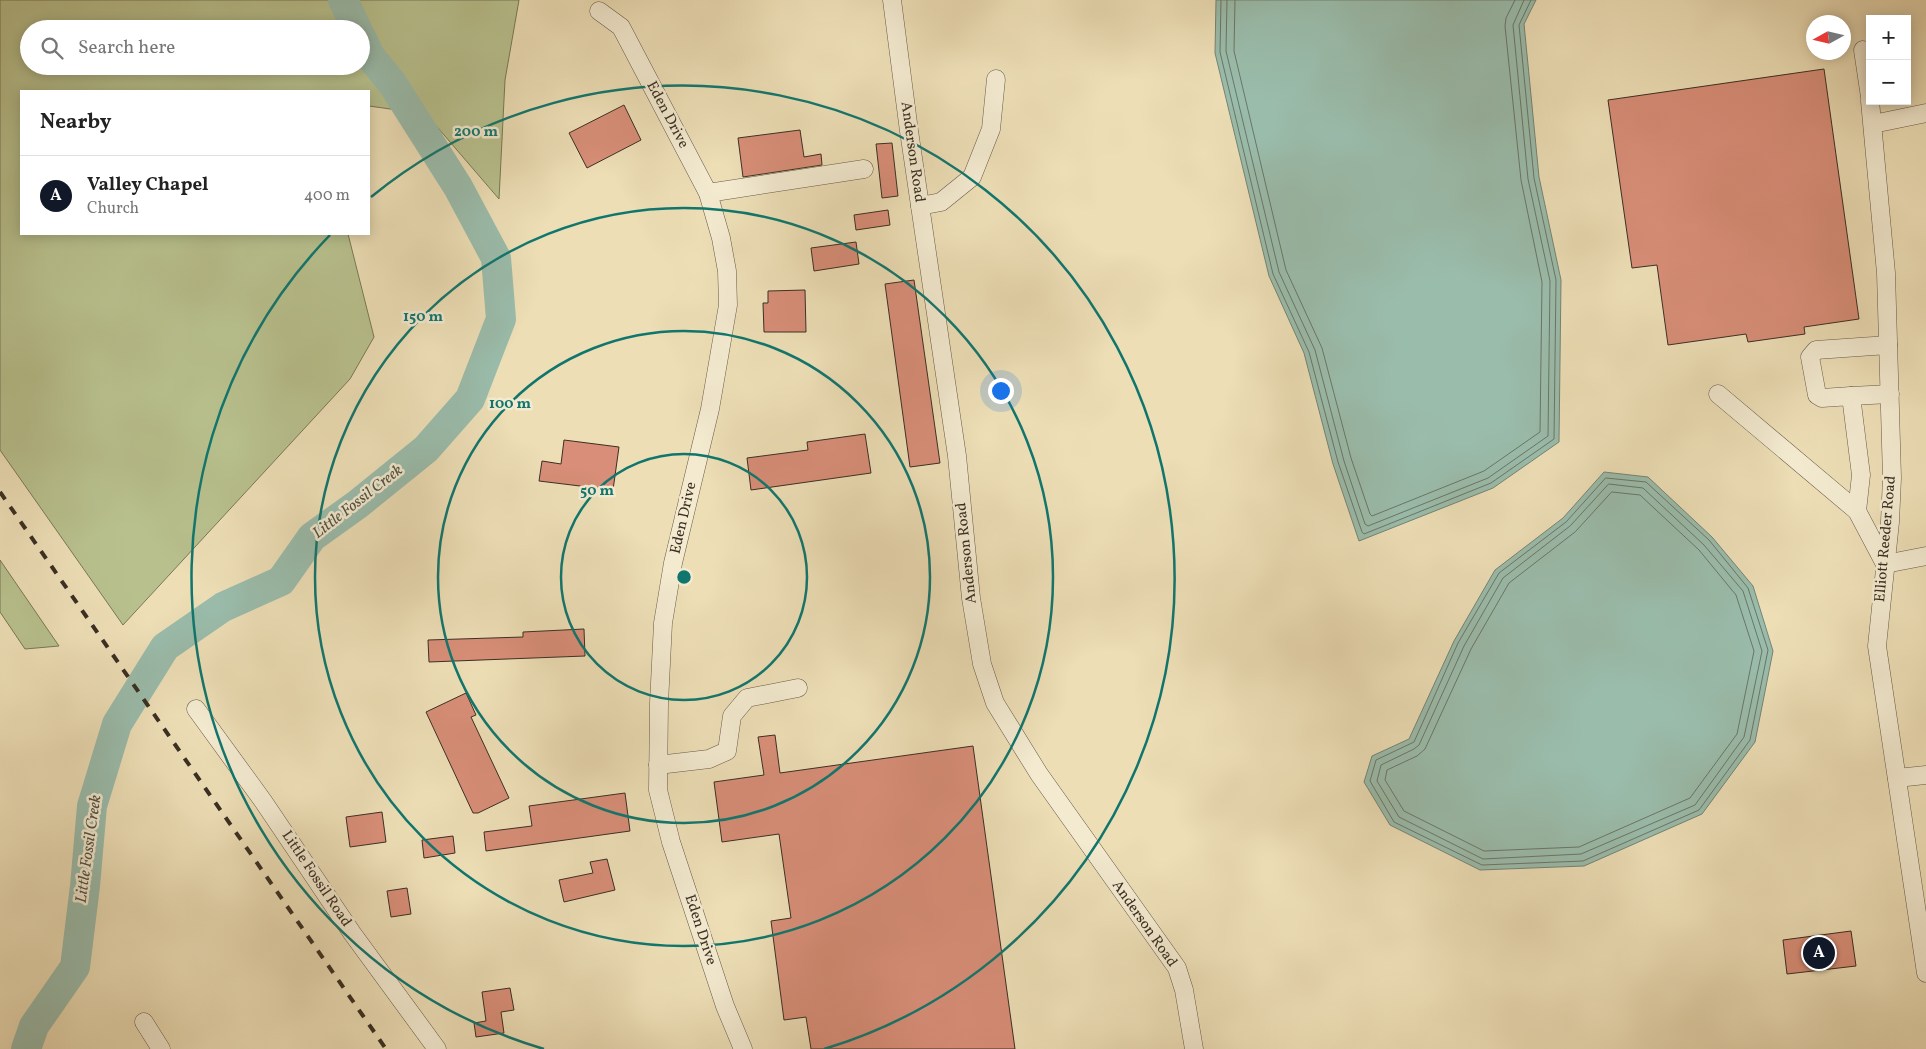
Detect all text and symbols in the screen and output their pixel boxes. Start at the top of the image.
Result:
north arrow [1806,15,1851,60]
map controls [1866,15,1911,105]
button: + [1866,15,1911,60]
search box [20,20,370,75]
icon: search [38,34,66,62]
text: Search here [78,35,175,61]
button: − [1866,60,1911,105]
street label: Eden Drive [641,78,693,152]
street label: Anderson Road [895,100,929,204]
text: Nearby [40,108,111,137]
text: 200 m [454,122,498,143]
text: Valley Chapel [87,172,209,198]
text: A [50,185,62,207]
text: 400 m [304,185,350,207]
text: Church [87,198,139,220]
text: 150 m [403,307,443,328]
your location [988,378,1014,404]
text: 100 m [489,394,532,415]
water label: Little Fossil Creek [308,459,408,544]
street label: Elliott Reeder Road [1870,475,1902,603]
street label: Eden Drive [666,480,702,556]
text: 50 m [580,481,614,502]
street label: Anderson Road [951,501,983,605]
centre of rings [675,568,693,586]
water label: Little Fossil Creek [71,793,108,904]
street label: Little Fossil Road [276,827,356,931]
street label: Anderson Road [1106,876,1182,972]
street label: Eden Drive [679,892,721,968]
pin: A [1803,934,1835,972]

